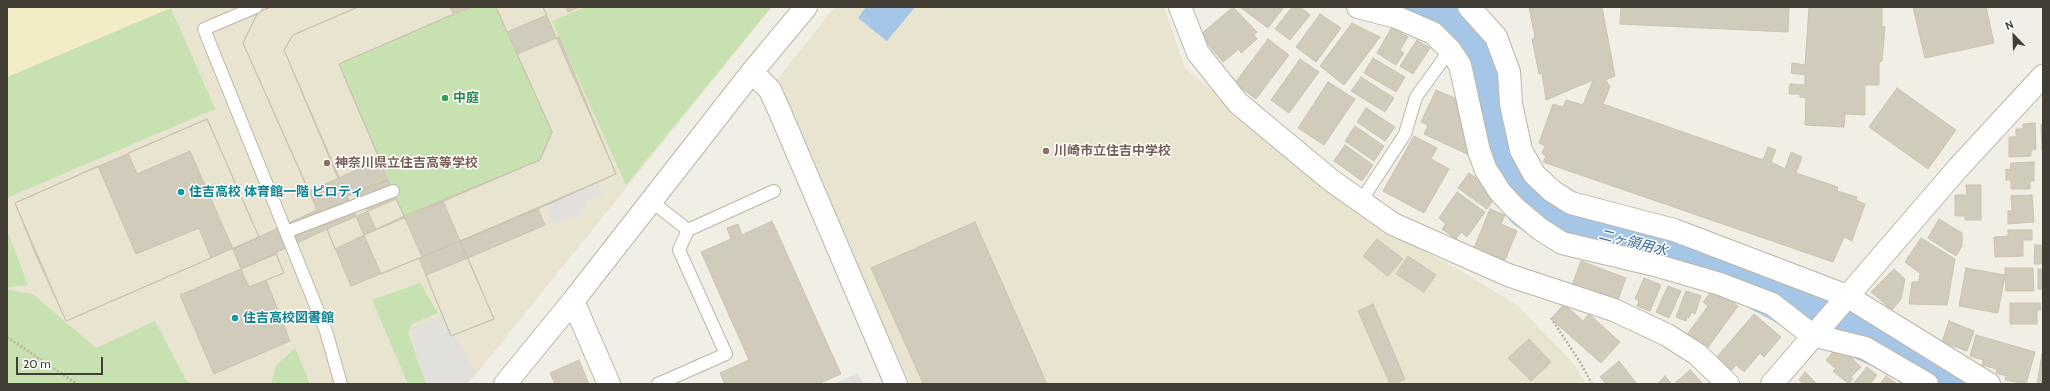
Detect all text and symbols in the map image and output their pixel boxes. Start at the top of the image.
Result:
north arrow [1994,16,2034,56]
text: N [2003,17,2016,33]
place label: 中庭 [453,90,479,106]
marker: 中庭 [440,93,450,103]
place label: 川崎市立住吉中学校 [1054,143,1171,159]
marker: 川崎市立住吉中学校 [1041,146,1051,156]
place label: 神奈川県立住吉高等学校 [335,155,478,171]
marker: 神奈川県立住吉高等学校 [322,158,332,168]
place label: 住吉高校 体育館一階 ピロティ [189,184,364,200]
marker: 住吉高校 体育館一階 ピロティ [176,187,186,197]
water label: 二ヶ領用水 [1597,226,1669,260]
place label: 住吉高校図書館 [243,310,334,326]
marker: 住吉高校図書館 [230,313,240,323]
scale bar [18,349,105,375]
text: 20 m [23,356,51,371]

